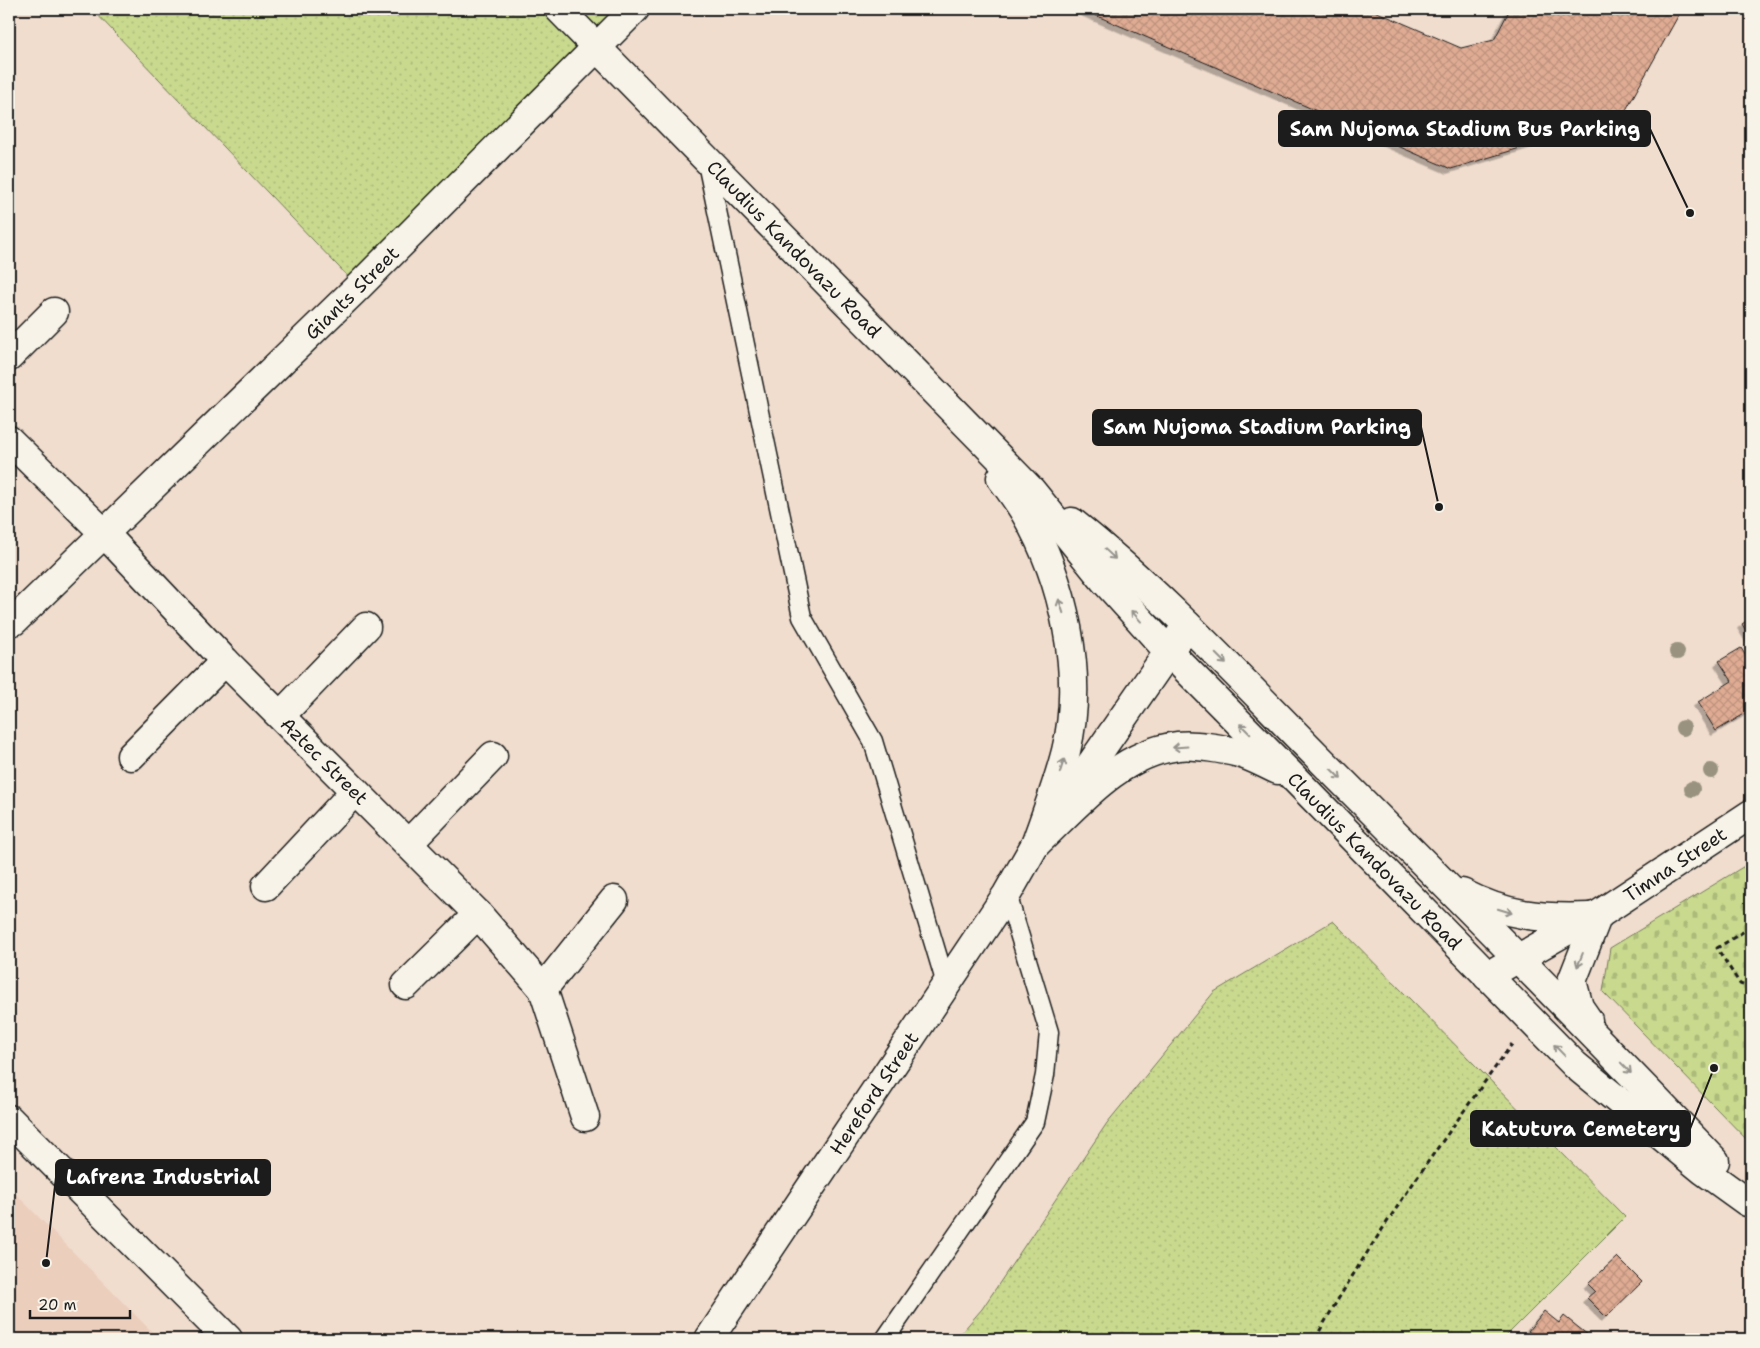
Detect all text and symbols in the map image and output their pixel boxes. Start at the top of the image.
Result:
callout: Sam Nujoma Stadium Bus Parking [1279,111,1650,146]
text: Sam Nujoma Stadium Bus Parking [1290,116,1640,142]
street label: Claudius Kandovazu Road [702,155,887,343]
street label: Giants Street [299,241,404,345]
callout: Sam Nujoma Stadium Parking [1093,410,1421,445]
text: Sam Nujoma Stadium Parking [1103,414,1411,440]
one-way arrow [1103,548,1116,559]
one-way arrow [1056,598,1066,614]
one-way arrow [1130,610,1142,623]
one-way arrow [1215,653,1227,665]
street label: Aztec Street [275,711,374,810]
one-way arrow [1239,722,1251,735]
one-way arrow [1173,743,1189,752]
one-way arrow [1057,758,1067,774]
street label: Claudius Kandovazu Road [1282,766,1468,955]
one-way arrow [1329,768,1341,780]
street label: Timna Street [1618,821,1731,907]
one-way arrow [1497,906,1513,916]
one-way arrow [1575,952,1584,967]
street label: Hereford Street [824,1027,924,1159]
one-way arrow [1554,1044,1566,1056]
one-way arrow [1620,1062,1632,1074]
callout: Katutura Cemetery [1471,1111,1690,1146]
text: Katutura Cemetery [1481,1116,1681,1142]
callout: Lafrenz Industrial [56,1160,270,1195]
text: Lafrenz Industrial [66,1164,260,1190]
scale bar [30,1288,130,1320]
text: 20 m [38,1295,77,1315]

